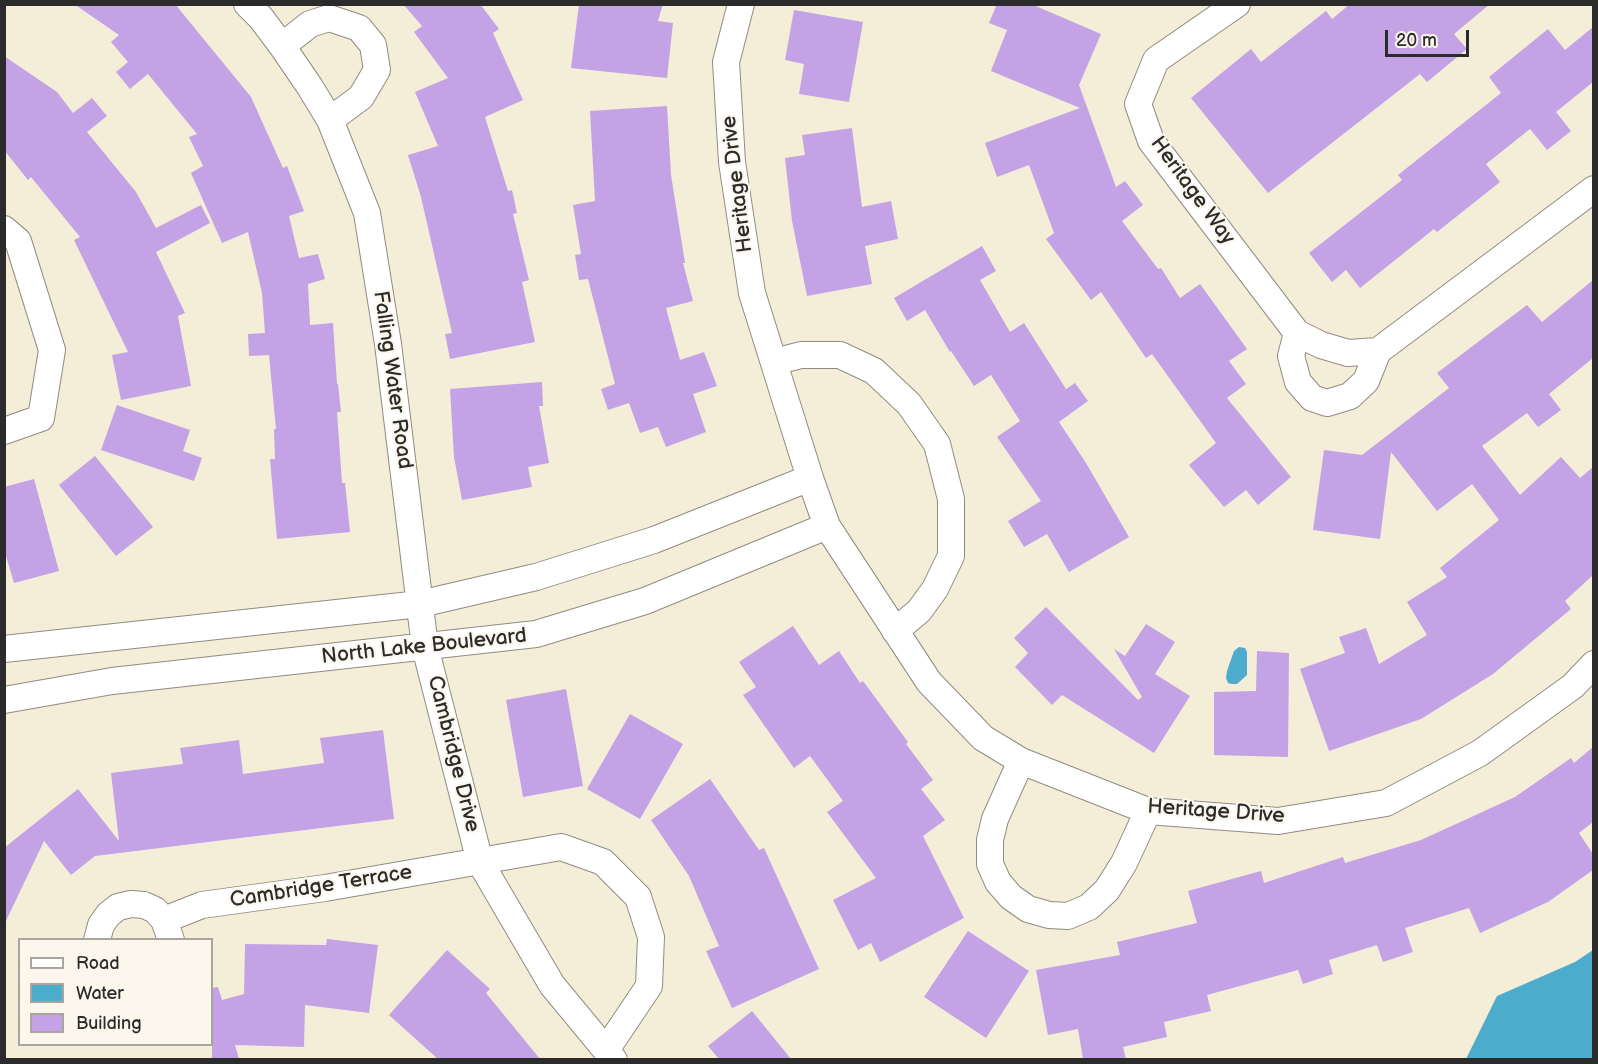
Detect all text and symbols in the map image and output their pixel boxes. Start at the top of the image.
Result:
scale bar [1388,18,1472,56]
text: 20 m [1396,30,1437,51]
street label: Heritage Drive [717,114,759,254]
street label: Heritage Way [1144,132,1240,250]
street label: Falling Water Road [367,289,417,471]
street label: North Lake Boulevard [320,624,528,670]
street label: Cambridge Drive [421,673,485,835]
street label: Heritage Drive [1146,795,1286,829]
street label: Cambridge Terrace [228,860,414,914]
legend [18,938,213,1046]
text: Road [76,953,120,974]
text: Water [76,983,124,1004]
text: Building [76,1013,142,1034]

